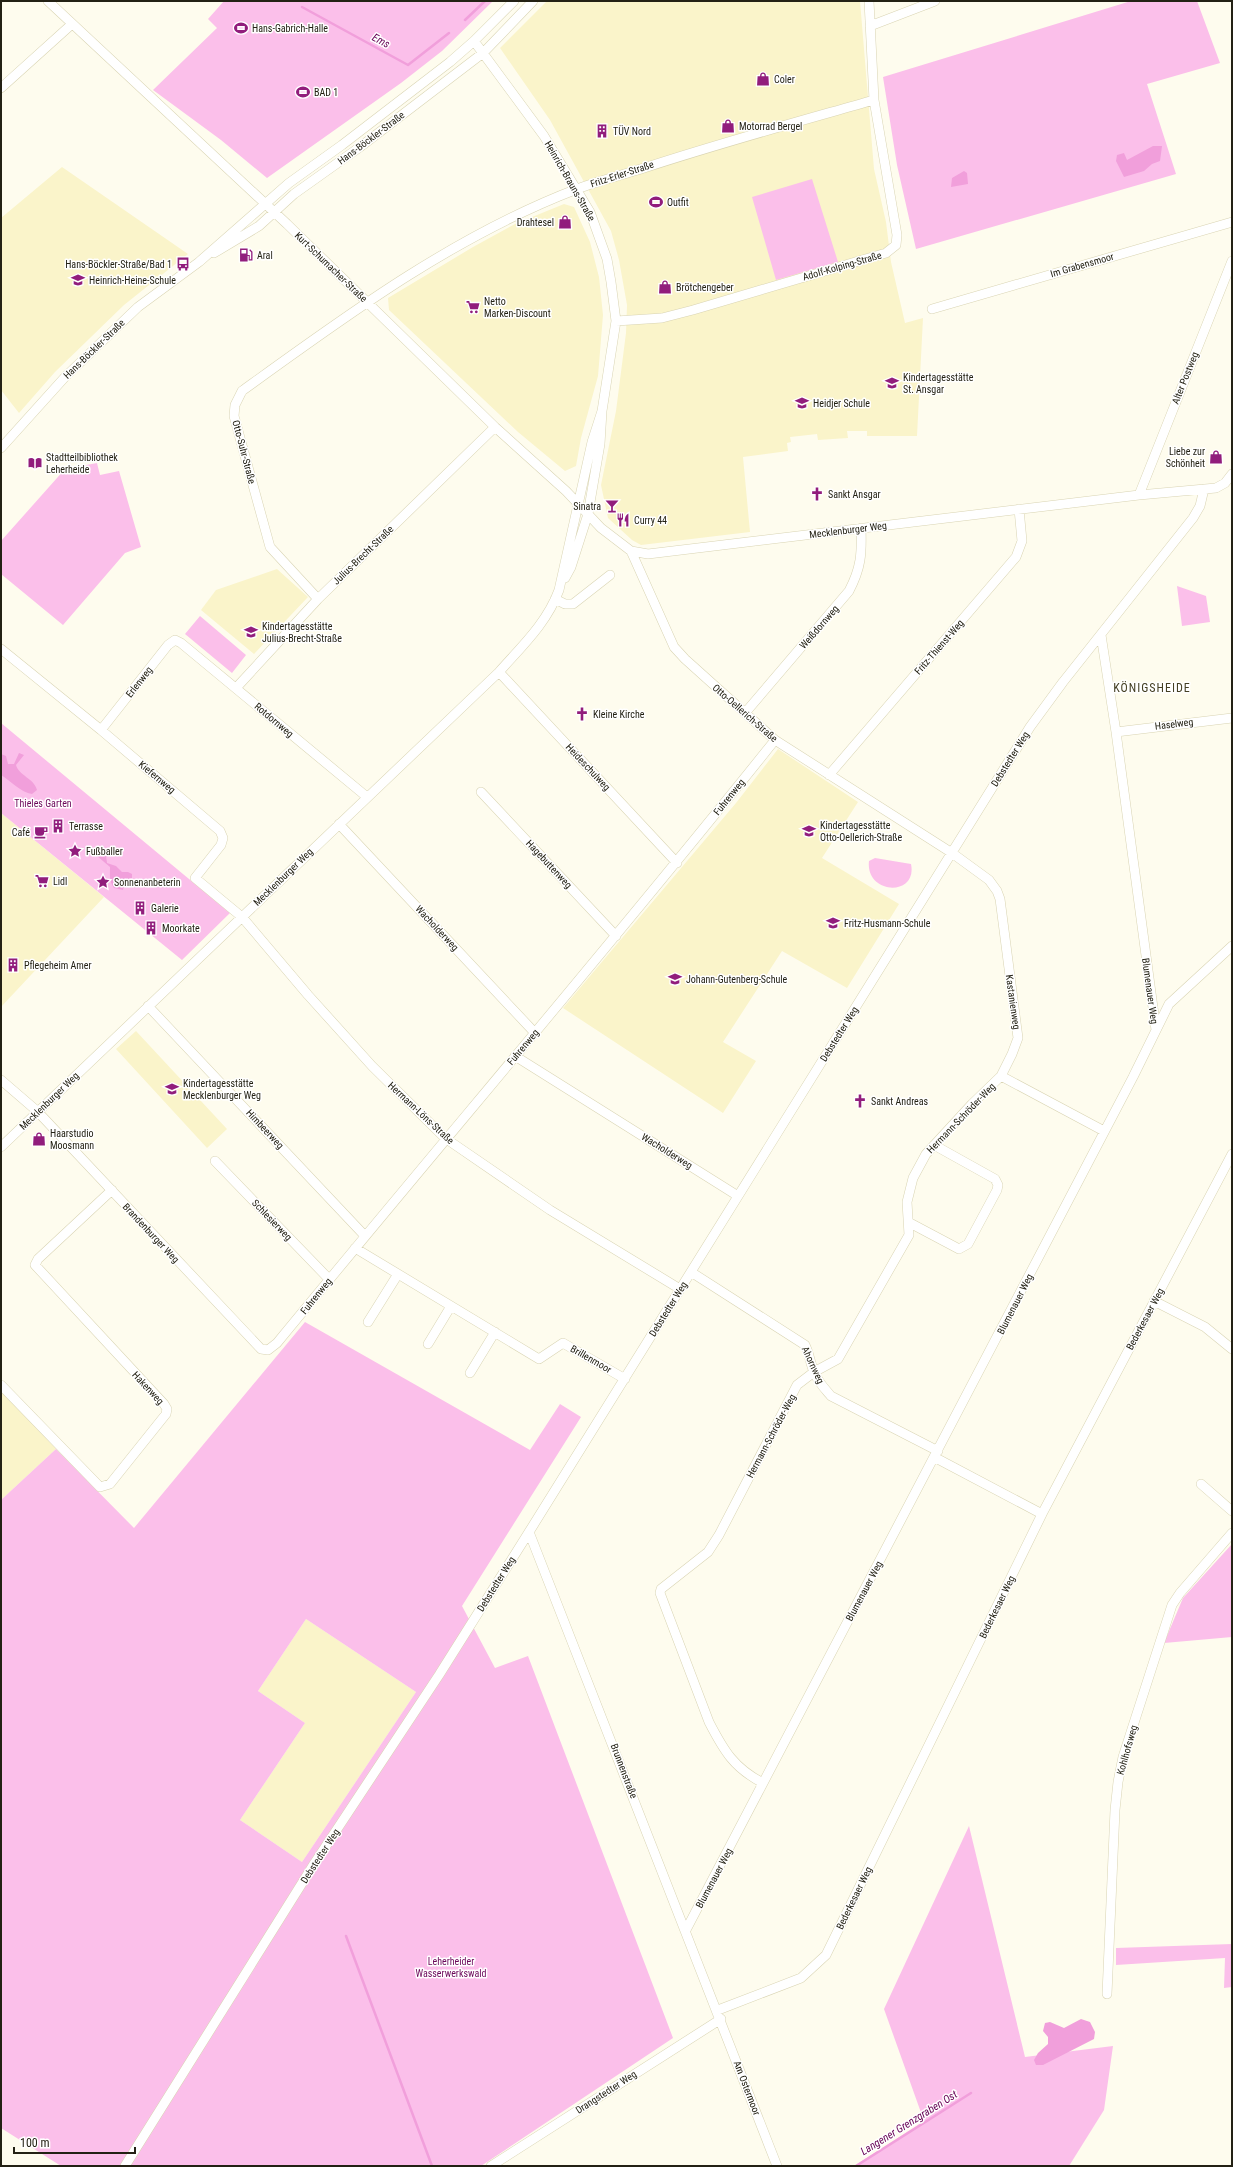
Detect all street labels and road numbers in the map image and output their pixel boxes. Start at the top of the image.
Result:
street label: Hans-Böckler-Straße [335,109,407,167]
street label: Heinrich-Brauns-Straße [543,139,598,223]
street label: Fritz-Erler-Straße [589,158,655,189]
street label: Kurt-Schumacher-Straße [293,230,370,305]
street label: Adolf-Kolping-Straße [801,249,883,283]
street label: Im Grabensmoor [1049,251,1115,279]
street label: Hans-Böckler-Straße [61,317,127,381]
street label: Alter Postweg [1170,350,1200,406]
street label: Otto-Suhr-Straße [230,419,258,485]
street label: Mecklenburger Weg [809,520,887,540]
street label: Julius-Brecht-Straße [330,523,396,587]
street label: Weißdornweg [797,603,841,651]
street label: Fritz-Thienst-Weg [912,617,966,677]
street label: Erlenweg [124,664,154,700]
street label: Otto-Oellerich-Straße [710,682,780,744]
street label: Rotdornweg [252,701,296,739]
street label: Haselweg [1154,716,1194,732]
street label: Debstedter Weg [989,730,1031,788]
street label: Heideschulweg [563,741,613,793]
street label: Kiefernweg [137,759,178,795]
street label: Fuhrenweg [711,777,747,817]
street label: Hagebuttenweg [524,838,574,890]
street label: Mecklenburger Weg [251,846,315,908]
street label: Wacholderweg [413,903,461,953]
street label: Blumenauer Weg [1140,957,1160,1025]
street label: Kastanienweg [1004,974,1022,1030]
street label: Debstedter Weg [818,1005,860,1063]
street label: Fuhrenweg [505,1027,541,1067]
street label: Mecklenburger Weg [17,1070,81,1132]
street label: Hermann-Löns-Straße [386,1080,456,1146]
street label: Hermann-Schröder-Weg [925,1081,997,1155]
street label: Himbeerweg [244,1107,286,1151]
street label: Wacholderweg [640,1131,695,1171]
street label: Schlesierweg [250,1197,294,1243]
street label: Brandenburger Weg [121,1201,181,1265]
street label: Blumenauer Weg [995,1272,1035,1336]
street label: Fuhrenweg [298,1276,334,1316]
street label: Debstedter Weg [647,1280,689,1338]
street label: Bederkesaer Weg [1124,1286,1166,1352]
street label: Brillenmoor [569,1343,613,1375]
street label: Ahornweg [800,1345,826,1385]
street label: Hakenweg [130,1369,166,1407]
street label: Hermann-Schröder-Weg [744,1392,798,1480]
street label: Debstedter Weg [475,1555,517,1613]
street label: Blumenauer Weg [844,1559,884,1623]
street label: Bederkesaer Weg [977,1574,1017,1640]
street label: Kohlhofsweg [1115,1724,1139,1776]
street label: Brunnenstraße [609,1742,640,1800]
street label: Debstedter Weg [298,1827,342,1885]
street label: Blumenauer Weg [694,1846,734,1910]
street label: Bederkesaer Weg [834,1865,874,1931]
street label: Am Ostermoor [732,2059,762,2117]
street label: Drangstedter Weg [573,2068,639,2116]

